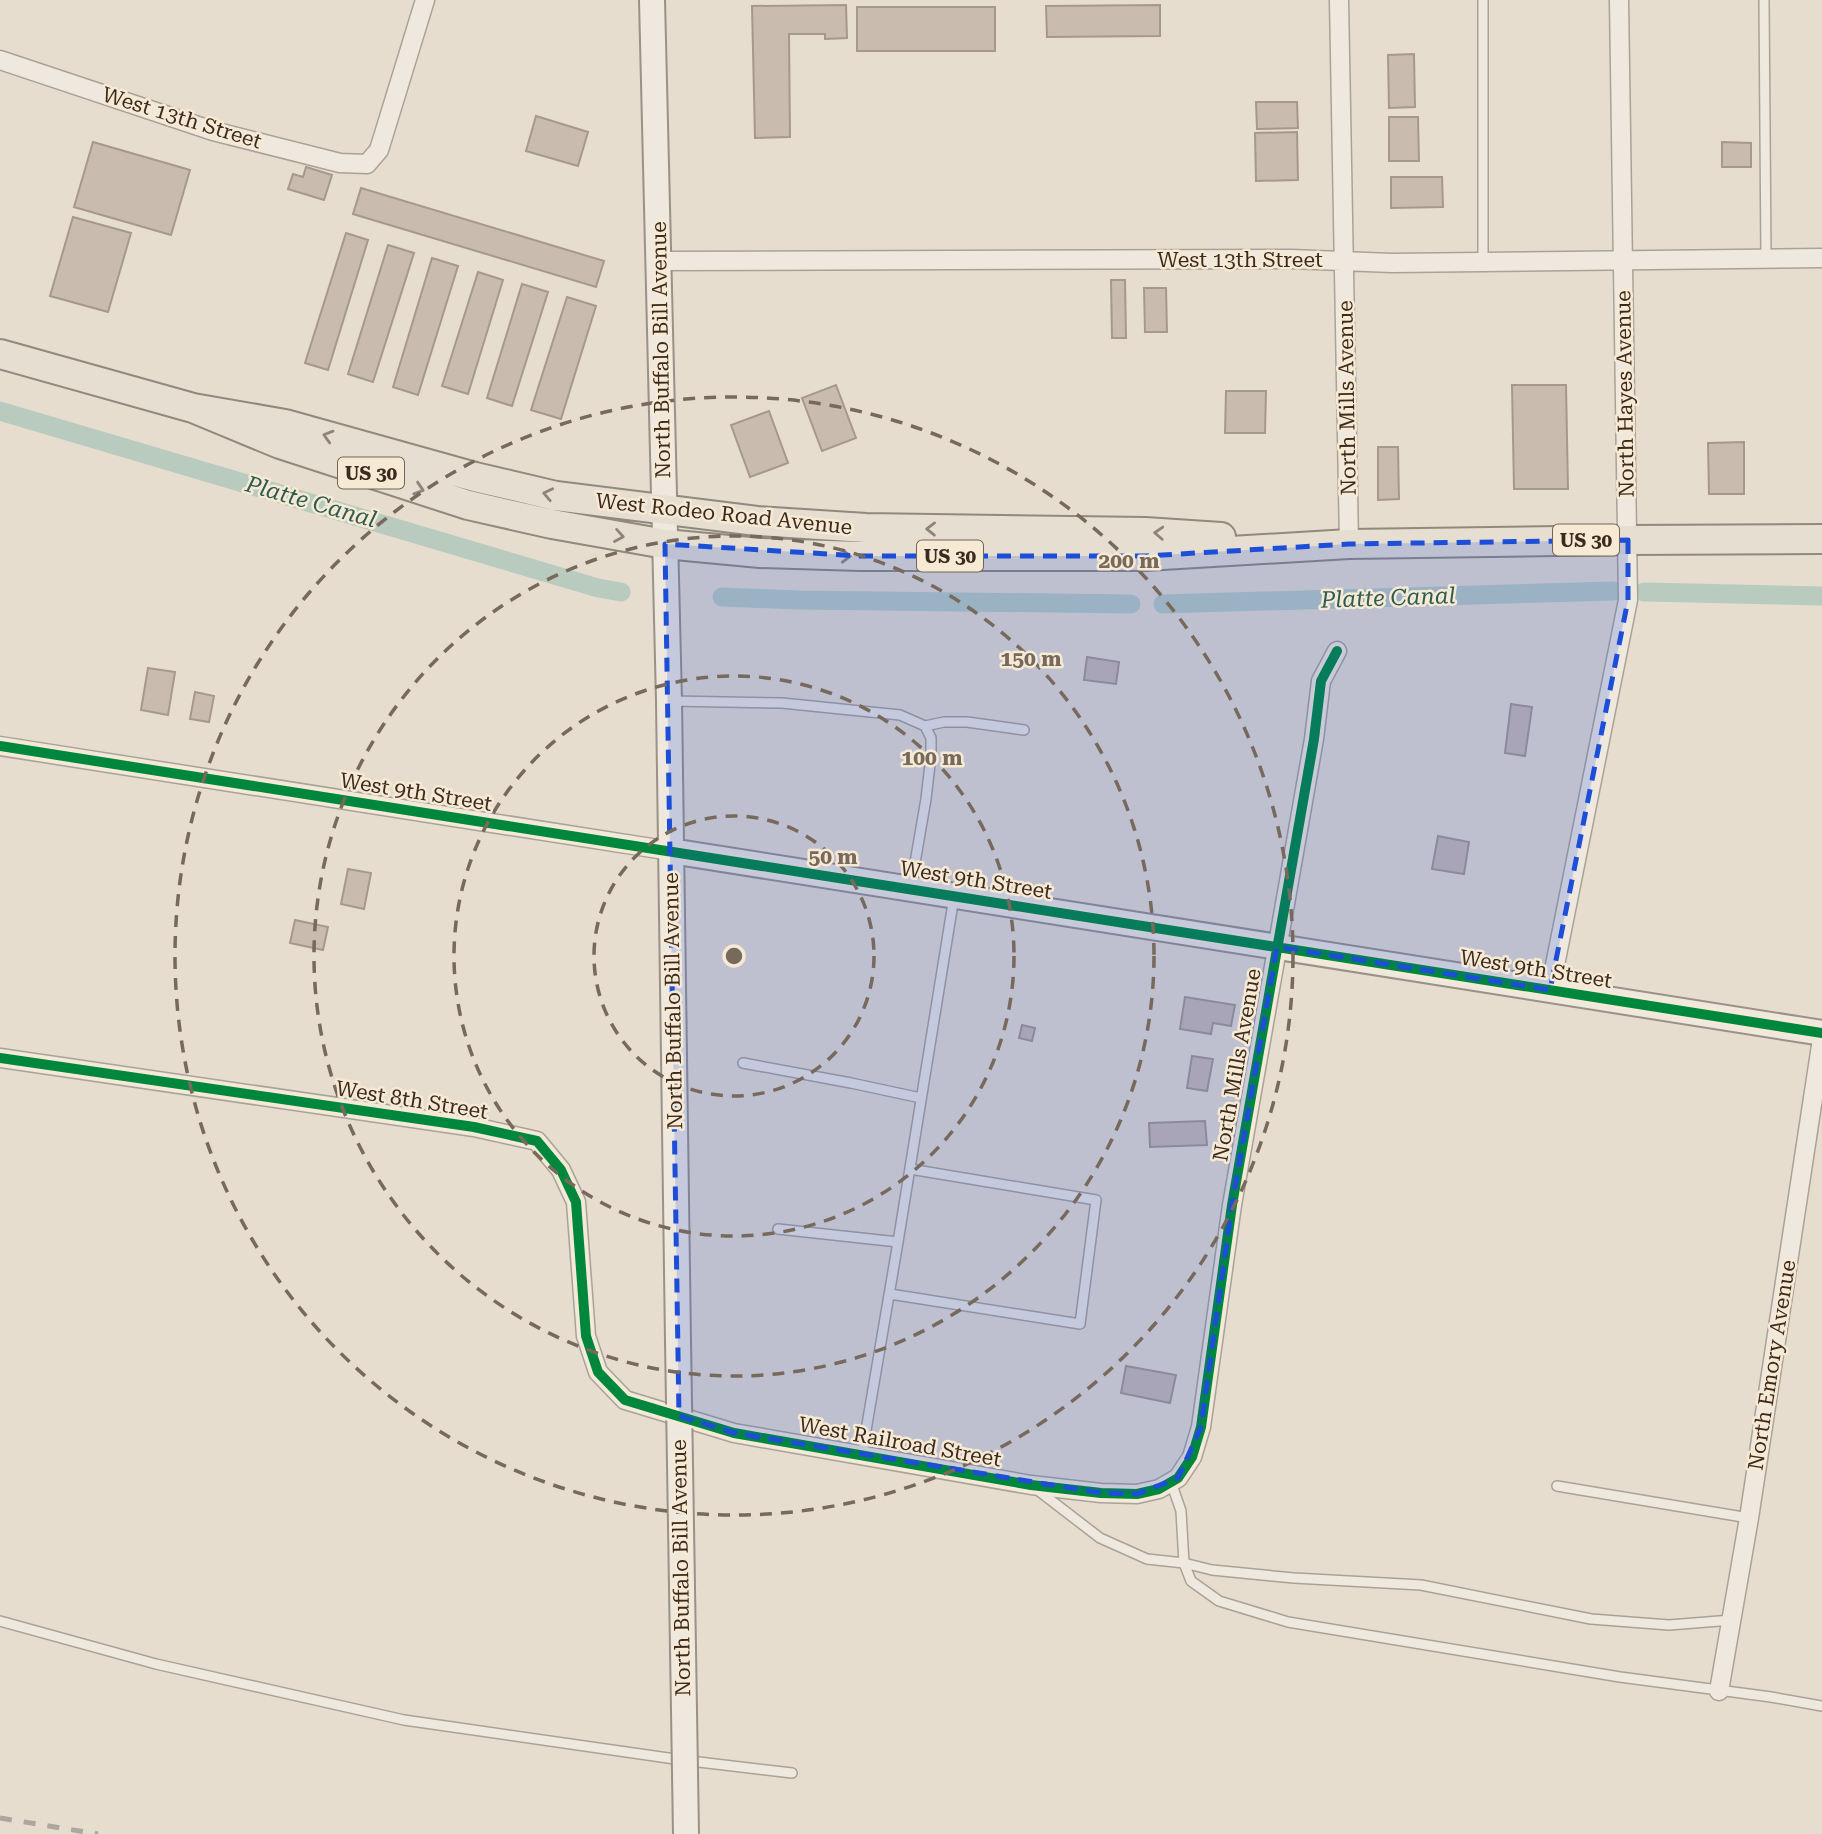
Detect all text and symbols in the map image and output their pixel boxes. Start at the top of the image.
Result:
street label: West 13th Street [99,82,265,154]
street label: North Buffalo Bill Avenue [647,221,675,479]
street label: West 13th Street [1157,248,1323,272]
street label: North Hayes Avenue [1611,290,1639,498]
street label: North Mills Avenue [1333,300,1361,496]
one-way arrow [323,429,335,444]
road number: US 30 [338,458,404,488]
water label: Platte Canal [242,470,380,534]
one-way arrow [412,481,425,495]
one-way arrow [542,488,554,502]
street label: West Rodeo Road Avenue [595,489,853,539]
one-way arrow [926,521,936,537]
road number: US 30 [1553,524,1619,555]
one-way arrow [1153,526,1164,541]
one-way arrow [613,528,625,543]
road number: US 30 [917,540,983,572]
one-way arrow [840,548,851,563]
text: 200 m [1099,549,1159,573]
water label: Platte Canal [1319,582,1456,614]
text: 150 m [1001,647,1061,671]
text: 100 m [902,746,962,770]
street label: West 9th Street [338,768,494,816]
text: 50 m [808,845,858,869]
street label: West 9th Street [898,856,1054,904]
street label: North Buffalo Bill Avenue [659,872,687,1130]
centre of rings [722,944,746,968]
street label: West 9th Street [1458,945,1614,993]
street label: North Mills Avenue [1208,967,1266,1163]
street label: West 8th Street [334,1076,490,1124]
street label: North Emory Avenue [1744,1258,1800,1472]
street label: West Railroad Street [797,1412,1003,1472]
street label: North Buffalo Bill Avenue [667,1439,695,1697]

